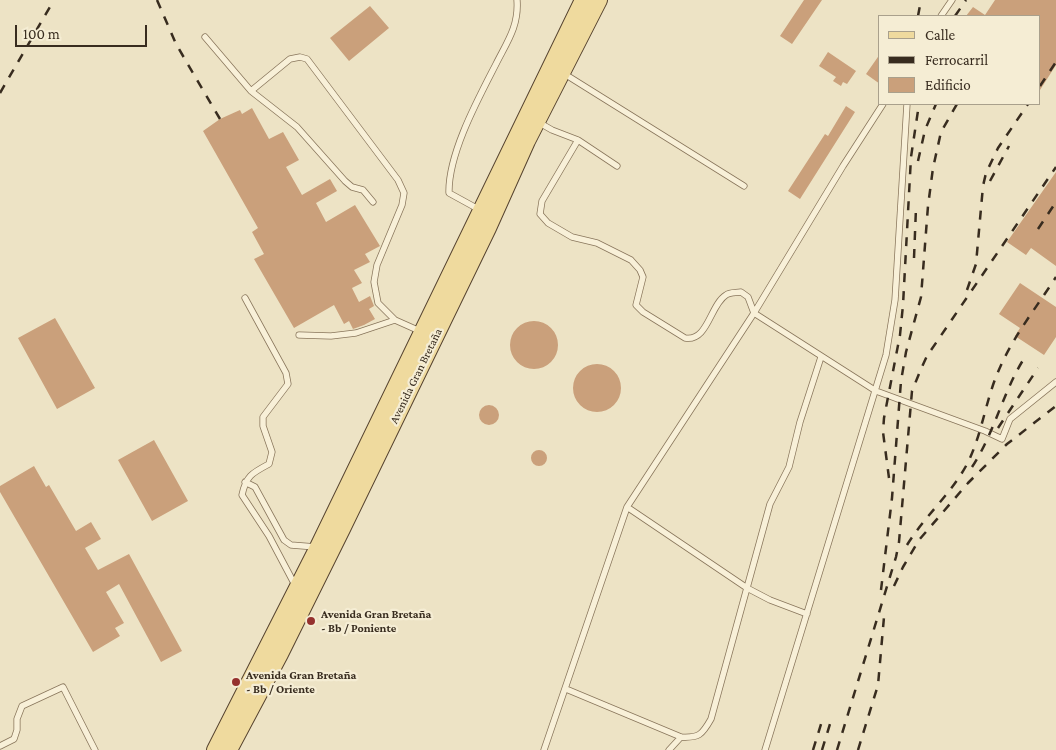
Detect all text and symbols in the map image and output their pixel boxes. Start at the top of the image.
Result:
scale bar [18,15,150,47]
legend [878,15,1041,105]
text: 100 m [23,26,60,42]
text: Calle [925,27,955,43]
text: Ferrocarril [925,52,988,68]
text: Edificio [925,77,971,93]
street label: Avenida Gran Bretaña [387,326,445,426]
place label: Avenida Gran Bretaña - Bb / Poniente [321,607,431,635]
marker: Avenida Gran Bretaña - Bb / Poniente [305,615,317,627]
place label: Avenida Gran Bretaña - Bb / Oriente [246,668,356,696]
marker: Avenida Gran Bretaña - Bb / Oriente [230,676,242,688]

